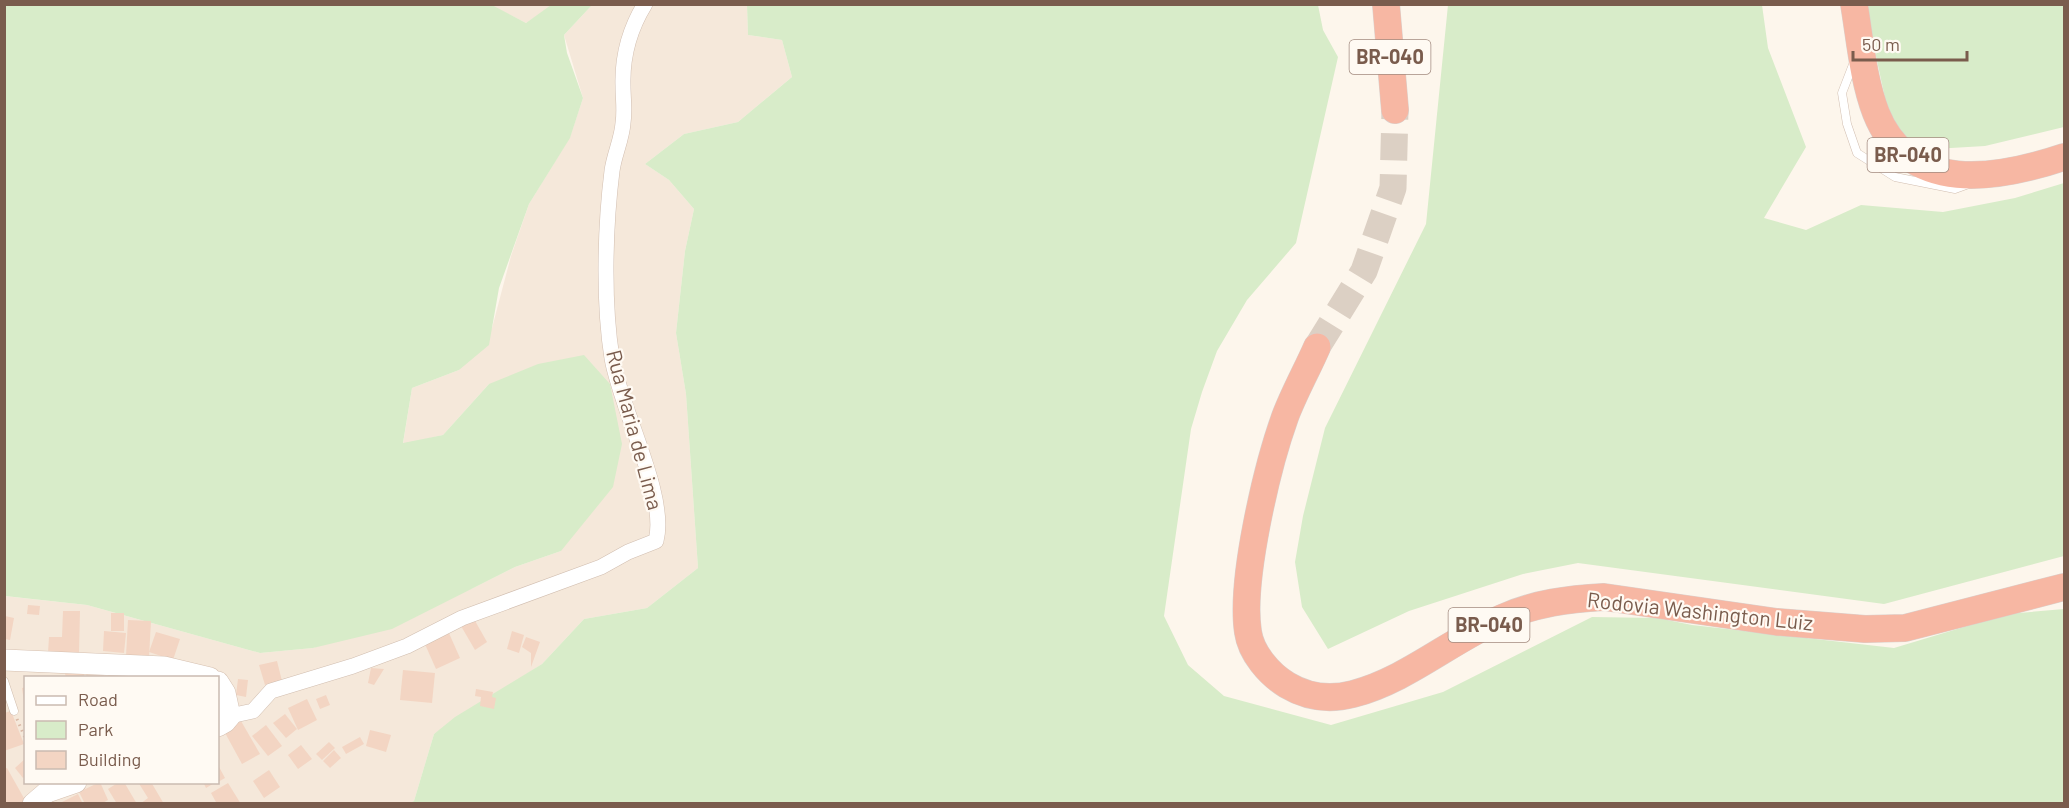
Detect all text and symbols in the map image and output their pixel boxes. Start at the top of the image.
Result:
scale bar [1853,24,1967,62]
text: 50 m [1862,33,1900,55]
road number: BR-040 [1350,40,1430,74]
road number: BR-040 [1868,138,1948,172]
street label: Rua Maria de Lima [602,347,669,513]
street label: Rodovia Washington Luiz [1586,586,1814,635]
road number: BR-040 [1448,608,1530,642]
legend [24,676,219,784]
text: Road [78,688,118,710]
text: Park [78,718,113,740]
text: Building [78,748,141,770]

